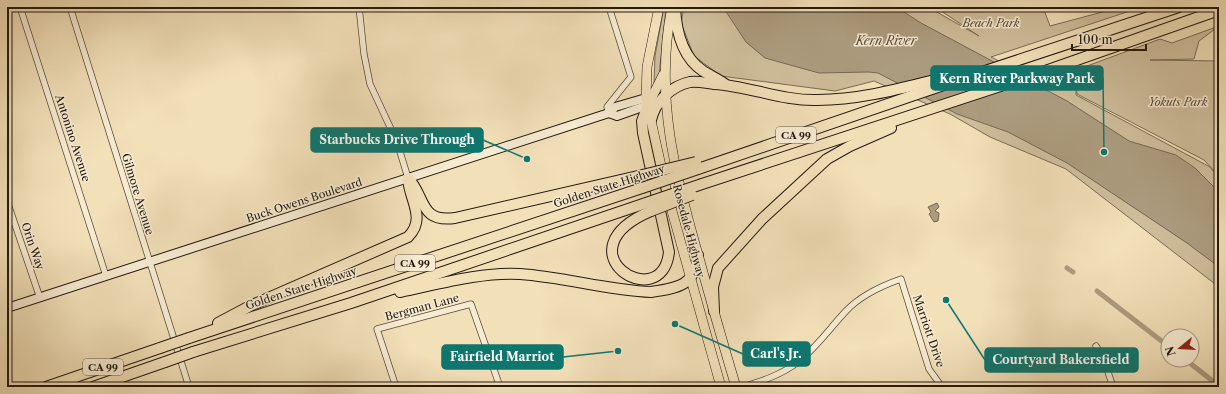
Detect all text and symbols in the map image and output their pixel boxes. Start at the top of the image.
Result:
park label: Beach Park [961,16,1020,30]
scale bar [1072,26,1146,52]
text: 100 m [1078,32,1113,47]
water label: Kern River [855,33,918,48]
callout: Kern River Parkway Park [931,66,1103,90]
text: Kern River Parkway Park [939,71,1096,86]
street label: Antonino Avenue [52,92,94,183]
park label: Yokuts Park [1148,95,1208,109]
road number: CA 99 [776,127,816,143]
callout: Starbucks Drive Through [311,128,483,152]
text: Starbucks Drive Through [319,132,476,147]
street label: Gilmore Avenue [119,151,157,237]
street label: Golden State Highway [551,161,667,211]
street label: Buck Owens Boulevard [244,175,364,225]
street label: Rosedale Highway [670,183,708,280]
street label: Orin Way [18,220,48,272]
road number: CA 99 [395,255,435,271]
street label: Golden State Highway [243,263,359,313]
street label: Bergman Lane [383,290,461,324]
street label: Marriott Drive [910,293,948,369]
north arrow [1160,328,1200,368]
callout: Carl's Jr. [743,342,810,366]
text: N [1162,344,1179,358]
callout: Fairfield Marriot [442,345,563,369]
text: Carl's Jr. [750,346,802,361]
callout: Courtyard Bakersfield [985,348,1138,372]
text: Fairfield Marriot [450,349,554,364]
text: Courtyard Bakersfield [992,352,1130,367]
road number: CA 99 [83,359,123,375]

